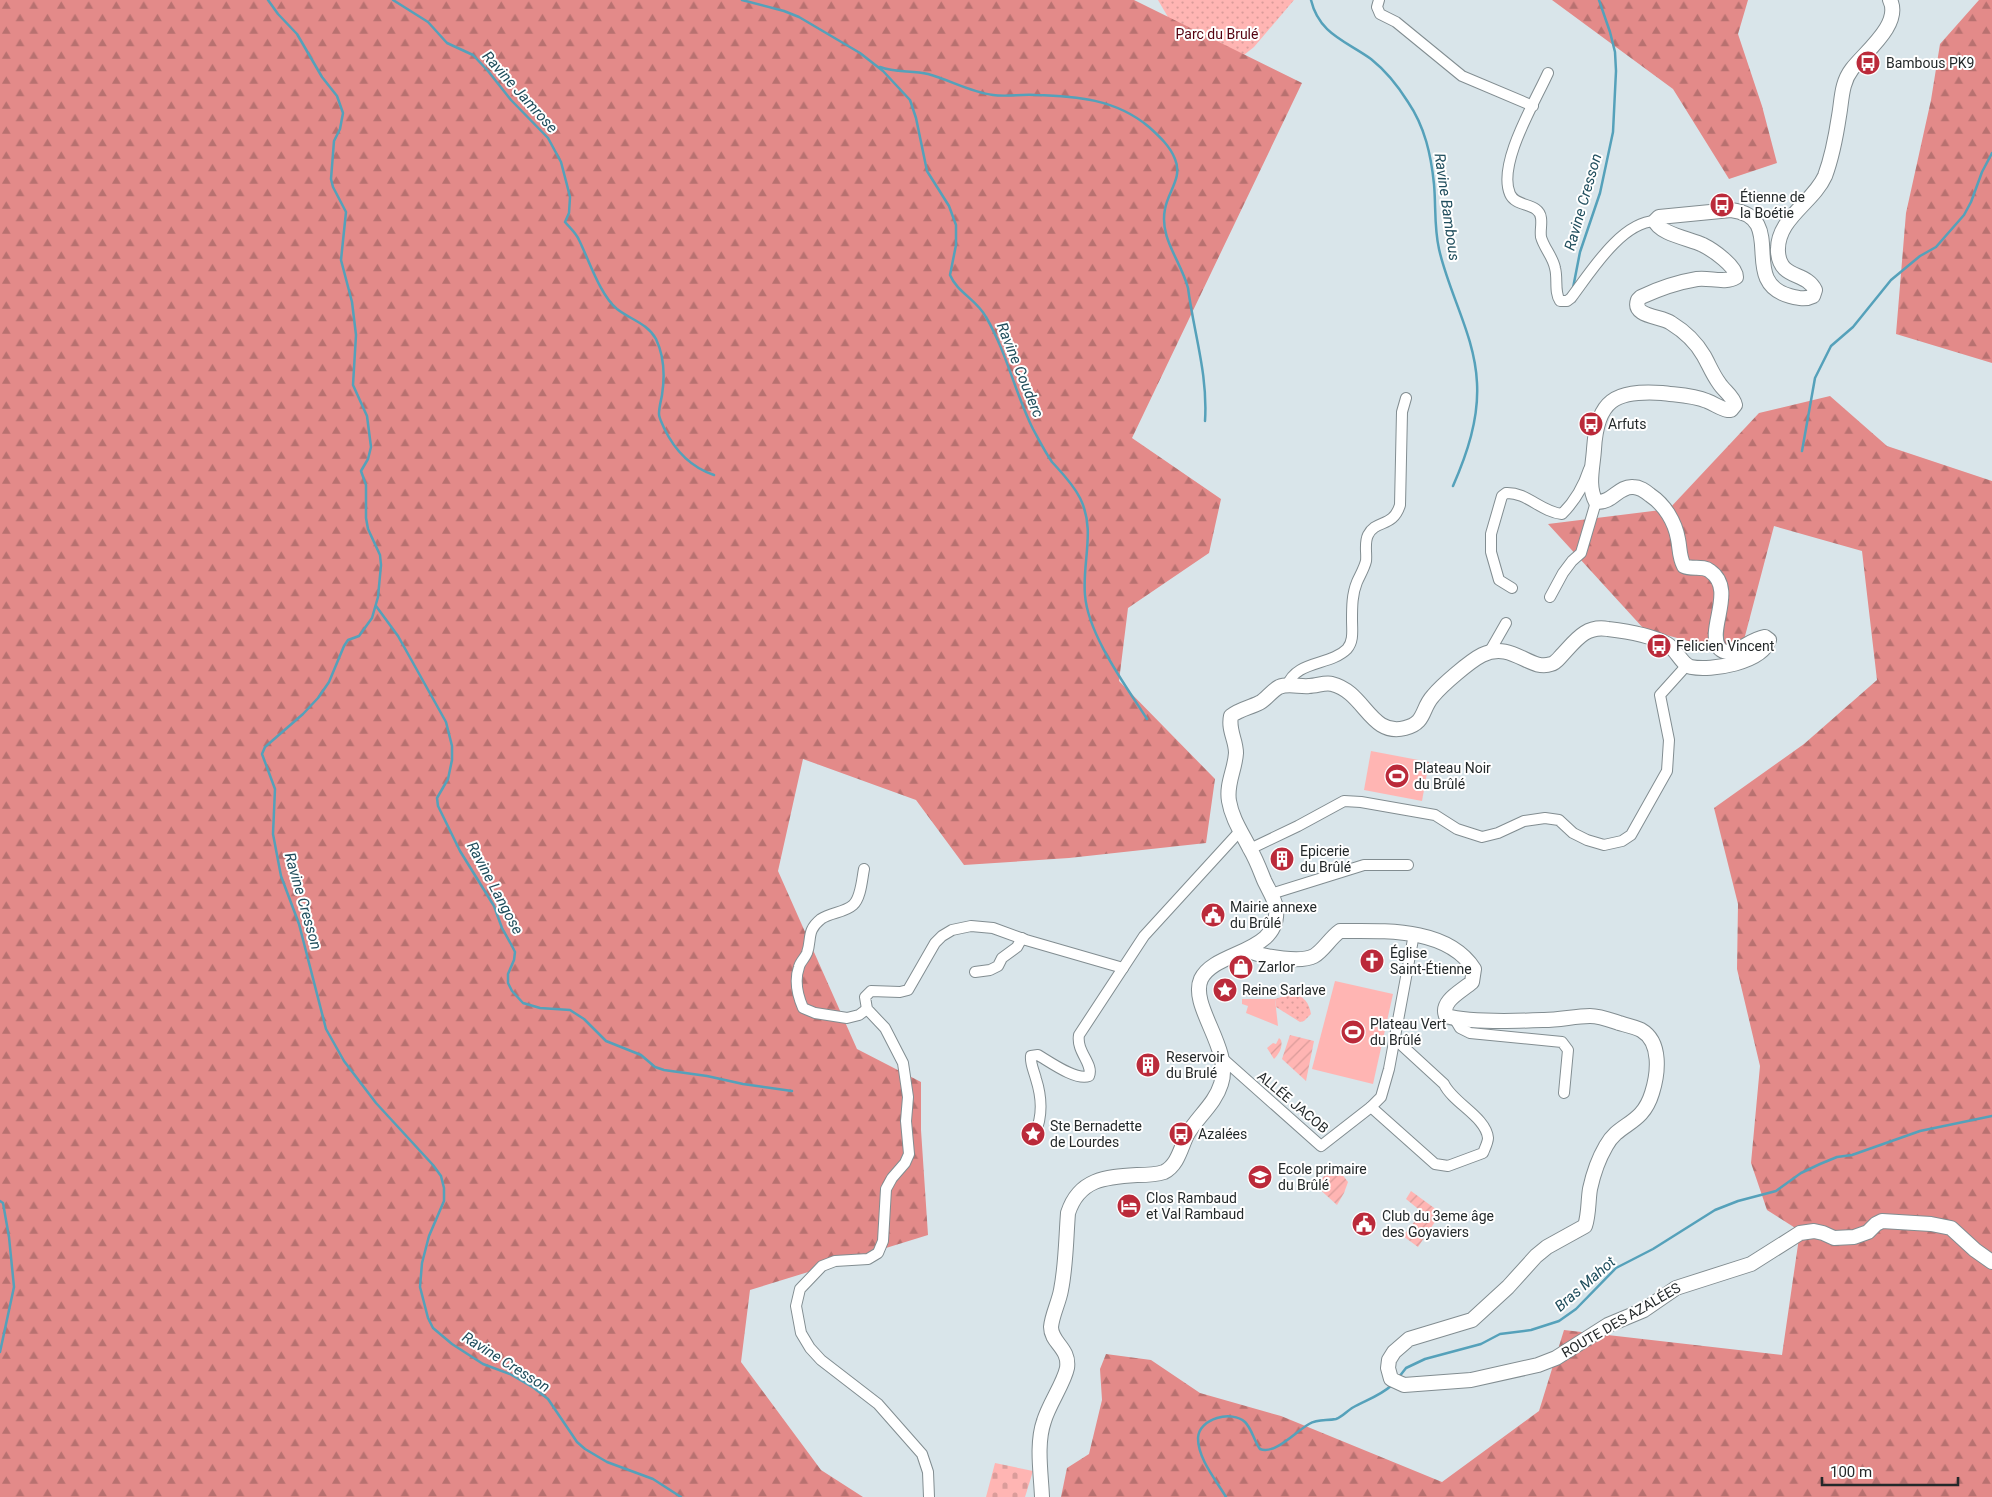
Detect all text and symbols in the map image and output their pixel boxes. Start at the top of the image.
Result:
park label: Parc du Brulé [1176,26,1258,42]
water label: Ravine Jamrose [479,47,562,137]
bus stop icon: Bambous PK9 [1855,50,1881,76]
place label: Bambous PK9 [1886,55,1974,71]
water label: Ravine Cresson [1561,151,1605,253]
water label: Ravine Bambous [1431,152,1463,262]
place label: Étienne de la Boétie [1740,188,1805,221]
bus stop icon: Étienne de la Boétie [1709,192,1735,218]
water label: Ravine Couderc [993,320,1047,420]
bus stop icon: Arfuts [1578,411,1604,437]
place label: Arfuts [1608,416,1646,432]
bus stop icon: Felicien Vincent [1646,633,1672,659]
place label: Felicien Vincent [1676,638,1775,654]
place label: Plateau Noir du Brûlé [1414,760,1491,792]
sports icon: Plateau Noir du Brûlé [1384,763,1410,789]
water label: Ravine Langose [463,839,527,938]
place label: Epicerie du Brûlé [1300,843,1351,875]
building icon: Epicerie du Brûlé [1269,846,1295,872]
water label: Ravine Cresson [281,850,325,952]
place label: Mairie annexe du Brûlé [1230,899,1317,931]
public building icon: Mairie annexe du Brûlé [1200,902,1226,928]
place label: Église Saint-Étienne [1390,944,1472,977]
church icon: Église Saint-Étienne [1359,948,1385,974]
shop icon: Zarlor [1228,954,1254,980]
place label: Zarlor [1258,959,1295,975]
place icon: Reine Sarlave [1212,977,1238,1003]
place label: Reine Sarlave [1242,982,1326,998]
place label: Plateau Vert du Brûlé [1370,1016,1447,1048]
sports icon: Plateau Vert du Brûlé [1340,1019,1366,1045]
place label: Reservoir du Brulé [1166,1049,1225,1081]
building icon: Reservoir du Brulé [1135,1052,1161,1078]
street label: ALLÉE JACOB [1254,1067,1332,1136]
place label: Ste Bernadette de Lourdes [1050,1118,1142,1150]
place icon: Ste Bernadette de Lourdes [1020,1121,1046,1147]
bus stop icon: Azalées [1168,1121,1194,1147]
place label: Azalées [1198,1126,1247,1142]
place label: Ecole primaire du Brûlé [1278,1161,1367,1193]
school or university icon: Ecole primaire du Brûlé [1247,1164,1273,1190]
place label: Clos Rambaud et Val Rambaud [1146,1190,1244,1222]
hotel icon: Clos Rambaud et Val Rambaud [1116,1193,1142,1219]
place label: Club du 3eme âge des Goyaviers [1382,1208,1494,1240]
public building icon: Club du 3eme âge des Goyaviers [1351,1211,1377,1237]
water label: Bras Mahot [1551,1253,1619,1315]
street label: ROUTE DES AZALÉES [1558,1279,1683,1361]
water label: Ravine Cresson [459,1328,553,1396]
scale bar [1822,1454,1958,1486]
text: 100 m [1830,1463,1872,1481]

